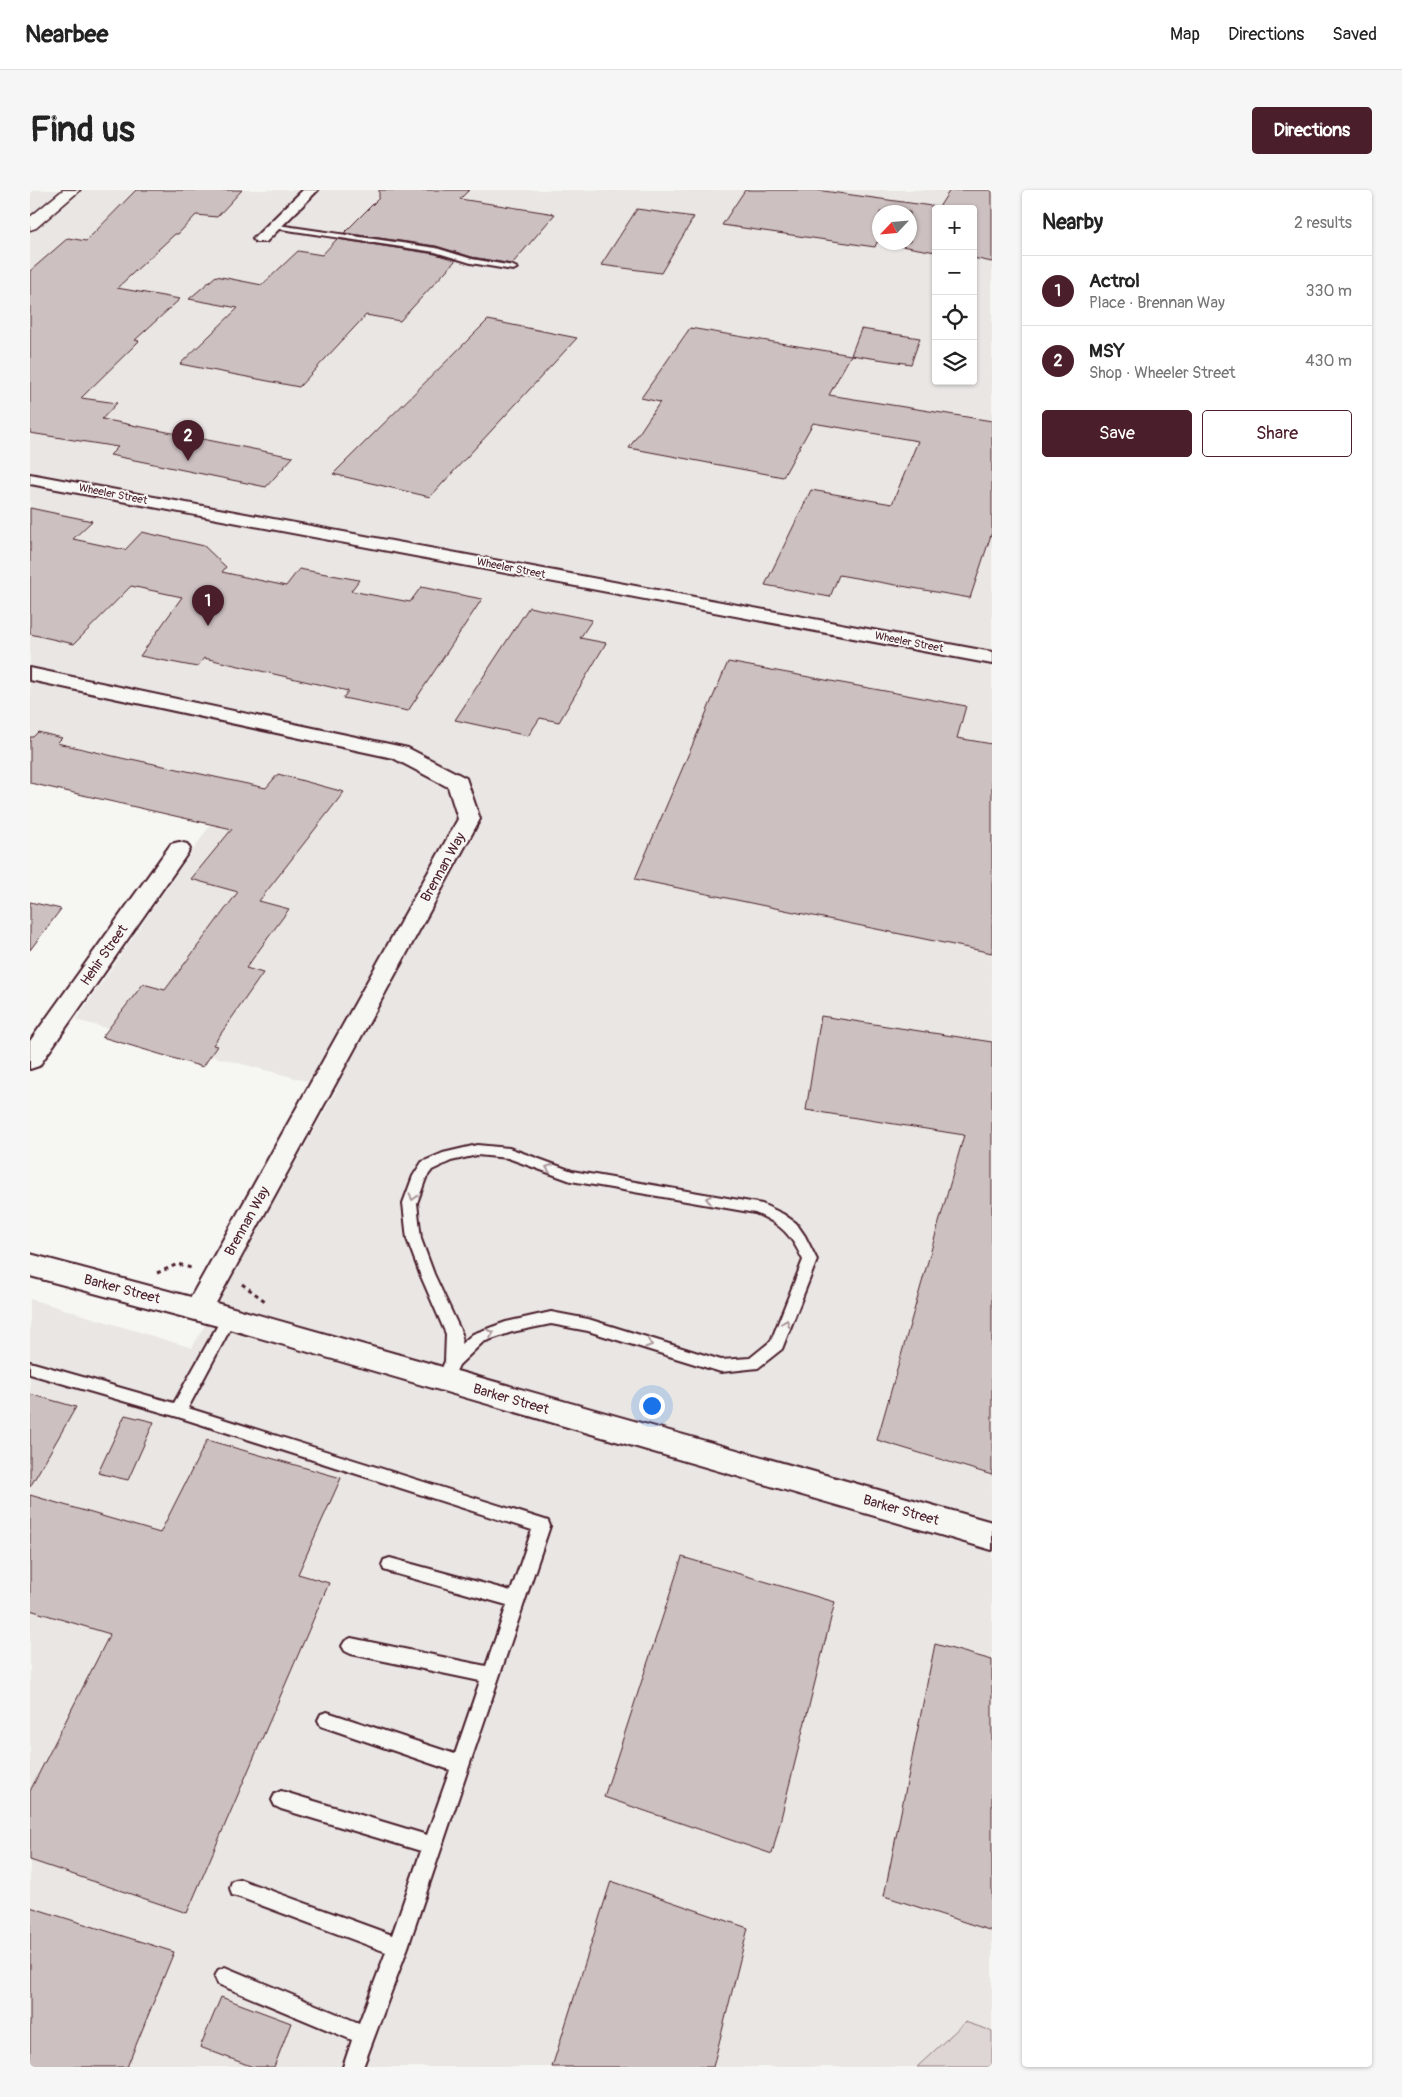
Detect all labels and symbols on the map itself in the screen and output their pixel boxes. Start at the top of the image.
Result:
north arrow [872,205,917,250]
pin: 2 [172,420,204,461]
street label: Wheeler Street [78,481,149,507]
street label: Wheeler Street [476,555,547,581]
pin: 1 [192,585,224,626]
street label: Wheeler Street [874,629,945,655]
street label: Brennan Way [417,829,469,905]
street label: Hehir Street [77,921,131,989]
one-way arrow [546,1164,554,1174]
street label: Brennan Way [221,1183,273,1259]
one-way arrow [409,1192,419,1200]
one-way arrow [704,1195,713,1205]
street label: Barker Street [82,1271,162,1307]
one-way arrow [780,1319,790,1328]
one-way arrow [487,1329,495,1339]
one-way arrow [644,1338,652,1348]
street label: Barker Street [471,1380,551,1418]
your location [639,1393,665,1419]
street label: Barker Street [861,1491,941,1529]

